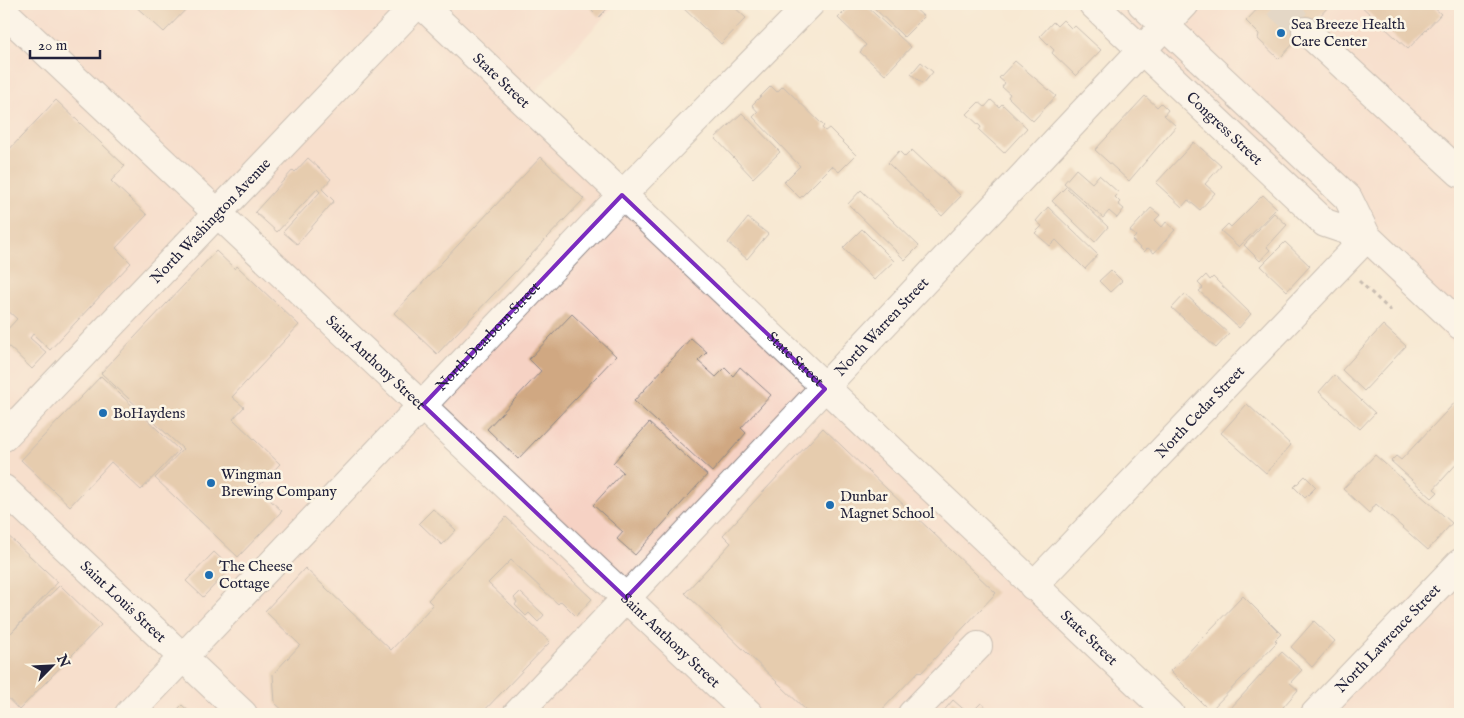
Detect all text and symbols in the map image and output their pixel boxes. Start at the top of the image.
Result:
place label: Sea Breeze Health Care Center [1291,15,1405,51]
marker: Sea Breeze Health Care Center [1275,27,1287,39]
scale bar [30,28,100,60]
text: 20 m [38,36,68,55]
street label: State Street [469,49,534,112]
street label: Congress Street [1182,88,1267,169]
street label: North Washington Avenue [146,154,275,288]
street label: North Warren Street [831,273,933,380]
street label: North Dearborn Street [432,278,545,395]
street label: Saint Anthony Street [322,311,429,414]
street label: State Street [762,328,828,391]
street label: North Cedar Street [1151,362,1249,462]
place label: BoHaydens [113,404,185,423]
marker: BoHaydens [97,407,109,419]
place label: Wingman Brewing Company [221,465,337,501]
marker: Wingman Brewing Company [205,477,217,489]
place label: Dunbar Magnet School [840,487,935,523]
marker: Dunbar Magnet School [824,499,836,511]
street label: Saint Louis Street [76,557,170,647]
place label: The Cheese Cottage [219,557,293,593]
marker: The Cheese Cottage [203,569,215,581]
street label: North Lawrence Street [1331,580,1445,697]
street label: Saint Anthony Street [617,589,724,692]
street label: State Street [1056,606,1122,670]
north arrow [28,640,78,690]
text: N [52,651,74,670]

